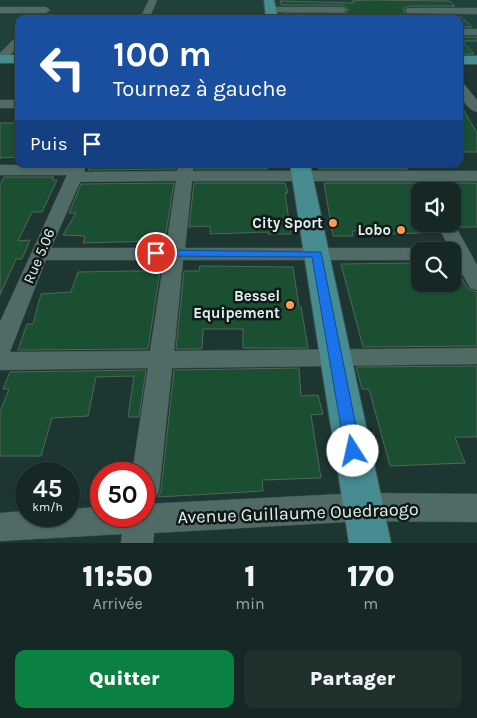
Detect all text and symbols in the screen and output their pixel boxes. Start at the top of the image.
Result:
text: 100 m [113,34,212,75]
icon: left [30,35,95,100]
text: Tournez à gauche [113,76,287,102]
icon: arrive [78,130,106,158]
text: Puis [30,133,68,155]
map controls [411,182,461,292]
button: sound [411,182,461,232]
place label: City Sport [252,214,323,232]
marker: City Sport [327,217,339,229]
place label: Lobo [357,221,391,239]
marker: Lobo [395,224,407,236]
street label: Rue 5.06 [19,226,59,286]
pin [135,232,177,274]
icon: arrive [142,239,170,267]
button: search [411,242,461,292]
place label: Bessel Equipement [193,287,280,322]
marker: Bessel Equipement [284,299,296,311]
position arrow [326,424,378,476]
speed limit sign: 50 [90,462,155,527]
text: 45 [33,474,62,503]
street label: Avenue Guillaume Ouedraogo [177,498,419,528]
text: km/h [32,500,63,514]
text: 11:50 [82,558,153,594]
text: 1 [244,558,256,594]
text: 170 [347,558,395,594]
text: Arrivée [93,594,143,613]
text: min [235,594,265,613]
text: m [363,594,378,613]
button: Quitter [15,650,234,708]
button: Partager [244,650,462,708]

